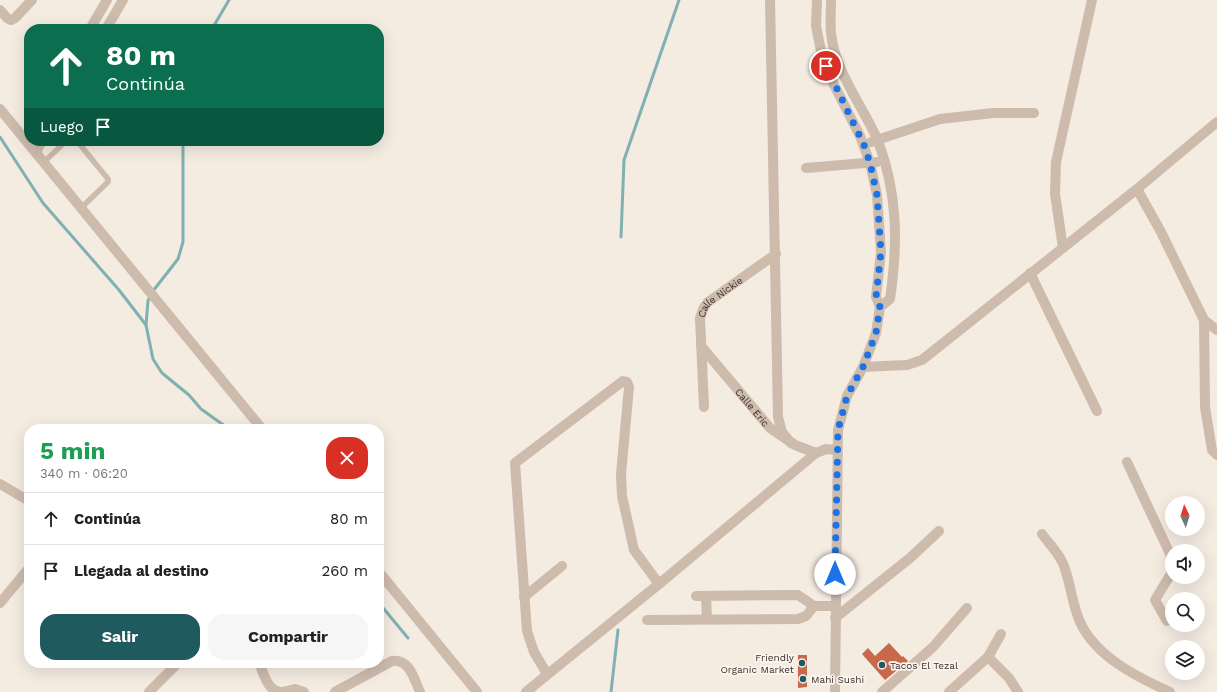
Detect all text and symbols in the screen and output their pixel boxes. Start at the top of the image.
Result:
text: 80 m [106,39,176,72]
icon: ahead [40,40,92,92]
pin [809,49,843,83]
icon: arrive [815,55,837,77]
text: Continúa [106,73,185,94]
icon: arrive [92,116,114,138]
text: Luego [40,118,84,136]
street label: Calle Nickie [696,274,745,319]
street label: Calle Eric [733,386,772,429]
text: 5 min [40,437,105,465]
button: close [326,437,368,479]
text: 340 m · 06:20 [40,466,128,481]
north arrow [1165,496,1205,536]
map controls [1165,496,1205,680]
icon: ahead [40,508,62,530]
text: Continúa [74,510,141,528]
text: 80 m [330,510,368,528]
button: sound [1165,544,1205,584]
position arrow [814,553,856,595]
icon: arrive [40,560,62,582]
text: Llegada al destino [74,562,209,580]
text: 260 m [321,562,368,580]
button: search [1165,592,1205,632]
button: Salir [40,614,200,660]
button: Compartir [208,614,368,660]
button: layers [1165,640,1205,680]
place label: Friendly Organic Market [720,652,795,675]
marker: Friendly Organic Market [797,658,807,668]
marker: Tacos El Tezal [877,660,887,670]
place label: Tacos El Tezal [890,660,958,671]
marker: Mahi Sushi [798,674,808,684]
place label: Mahi Sushi [811,674,864,685]

